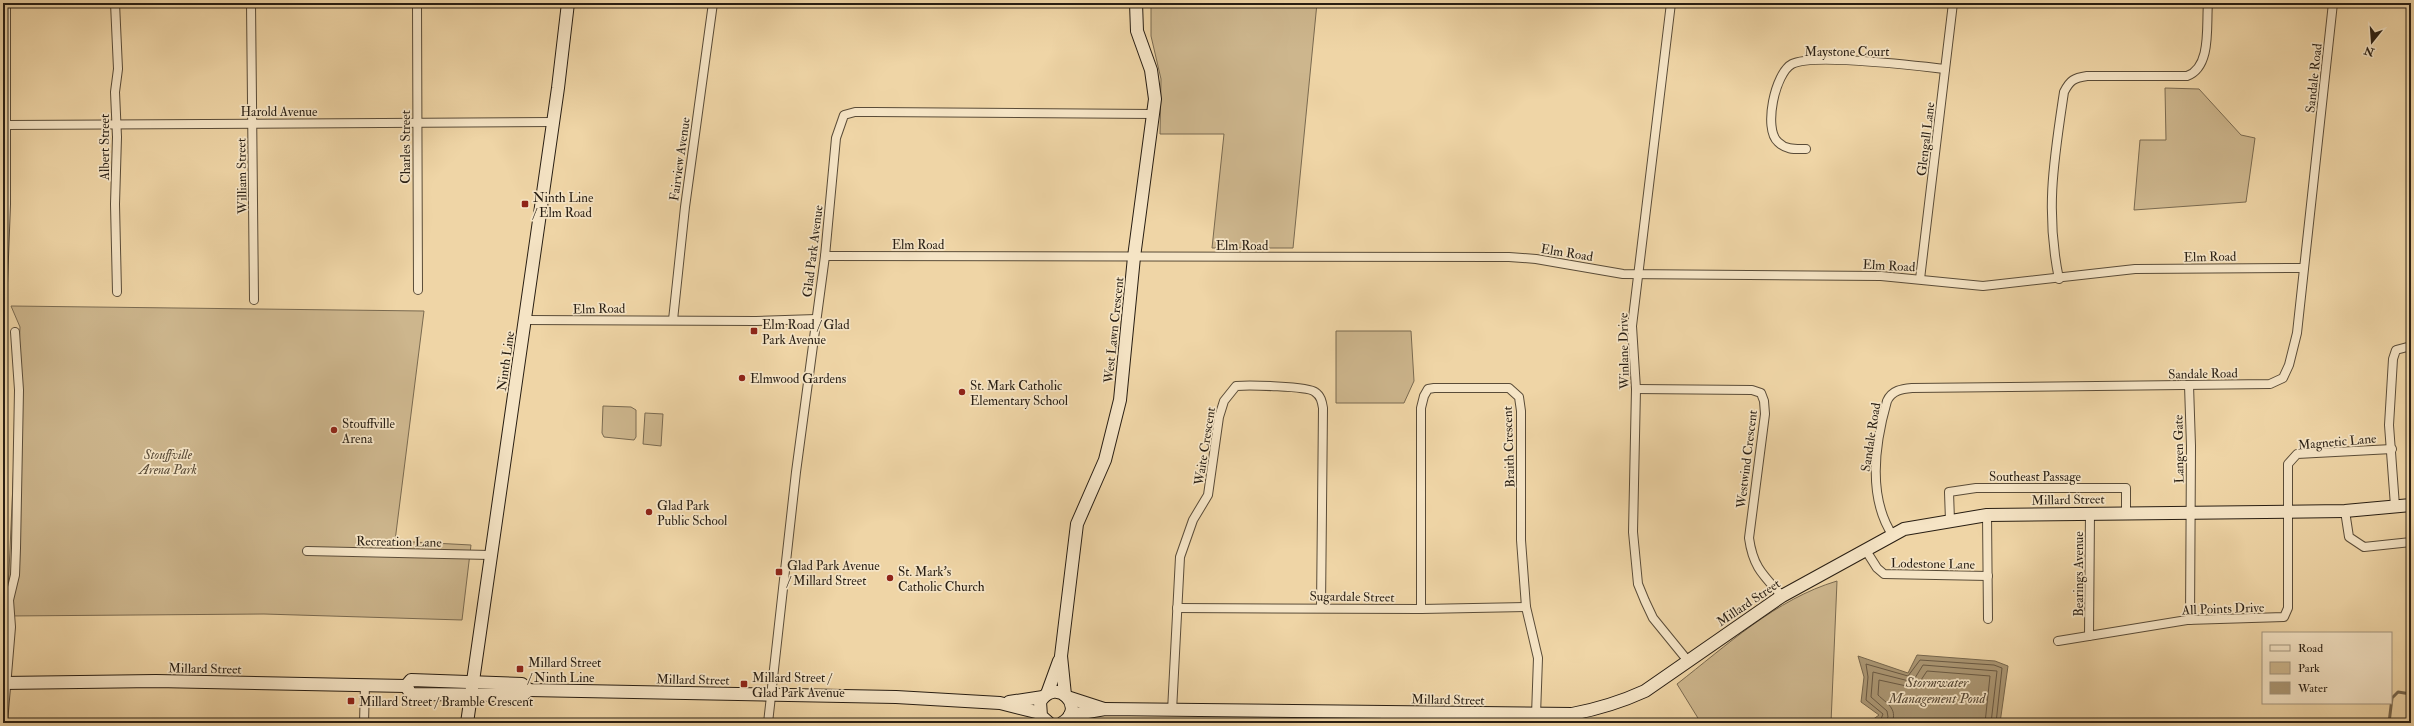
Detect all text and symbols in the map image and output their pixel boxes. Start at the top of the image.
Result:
north arrow [2352,22,2392,62]
street label: Sandale Road [2302,42,2326,114]
text: N [2362,43,2377,59]
street label: Maystone Court [1805,44,1889,61]
street label: Glengall Lane [1914,101,1939,177]
street label: Harold Avenue [240,104,318,120]
street label: Charles Street [398,110,414,184]
street label: Albert Street [97,114,113,181]
street label: Fairview Avenue [666,116,694,202]
street label: William Street [233,138,251,215]
place label: Ninth Line / Elm Road [532,190,594,221]
marker: Ninth Line / Elm Road [520,199,530,209]
street label: Glad Park Avenue [799,204,827,298]
street label: Elm Road [892,237,945,253]
street label: Elm Road [1216,238,1269,254]
street label: Elm Road [1540,241,1595,265]
street label: Elm Road [2184,249,2237,265]
street label: Elm Road [1862,257,1916,275]
street label: West Lawn Crescent [1100,276,1128,385]
street label: Elm Road [573,301,626,317]
street label: Winlane Drive [1615,312,1633,390]
place label: Elm Road / Glad Park Avenue [762,317,850,348]
marker: Elm Road / Glad Park Avenue [749,326,759,336]
street label: Ninth Line [494,330,518,392]
street label: Sandale Road [2168,365,2239,383]
place label: Elmwood Gardens [750,371,847,387]
marker: Elmwood Gardens [737,373,747,383]
place label: St. Mark Catholic Elementary School [970,378,1069,410]
marker: St. Mark Catholic Elementary School [957,387,967,397]
street label: Sandale Road [1858,401,1884,473]
street label: Waite Crescent [1191,406,1219,487]
street label: Braith Crescent [1500,406,1518,488]
street label: Westwind Crescent [1733,409,1761,510]
street label: Langen Gate [2170,414,2188,483]
place label: Stouffville Arena [341,416,395,447]
marker: Stouffville Arena [329,425,339,435]
street label: Magnetic Lane [2297,431,2378,453]
park label: Stouffville Arena Park [137,447,197,478]
street label: Southeast Passage [1989,469,2082,485]
street label: Millard Street [2031,491,2105,509]
place label: Glad Park Public School [657,498,728,529]
marker: Glad Park Public School [644,507,654,517]
street label: Bearings Avenue [2071,531,2087,617]
street label: Recreation Lane [356,533,443,551]
street label: Lodestone Lane [1891,555,1976,573]
place label: Glad Park Avenue / Millard Street [786,558,880,589]
place label: St. Mark's Catholic Church [898,564,985,595]
marker: Glad Park Avenue / Millard Street [774,567,784,577]
marker: St. Mark's Catholic Church [885,573,895,583]
street label: Millard Street [1714,576,1783,630]
street label: Sugardale Street [1309,588,1395,606]
street label: All Points Drive [2181,600,2265,618]
legend [2262,632,2392,704]
text: Road [2298,641,2323,656]
place label: Millard Street / Ninth Line [527,655,601,686]
street label: Millard Street [168,660,242,678]
text: Park [2298,661,2320,676]
marker: Millard Street / Ninth Line [515,664,525,674]
place label: Millard Street / Glad Park Avenue [752,670,845,701]
street label: Millard Street [656,671,730,689]
water label: Stormwater Management Pond [1888,674,1986,707]
marker: Millard Street / Glad Park Avenue [739,679,749,689]
text: Water [2297,681,2328,696]
street label: Millard Street [1411,691,1485,709]
place label: Millard Street / Bramble Crescent [359,694,533,710]
marker: Millard Street / Bramble Crescent [346,696,356,706]

